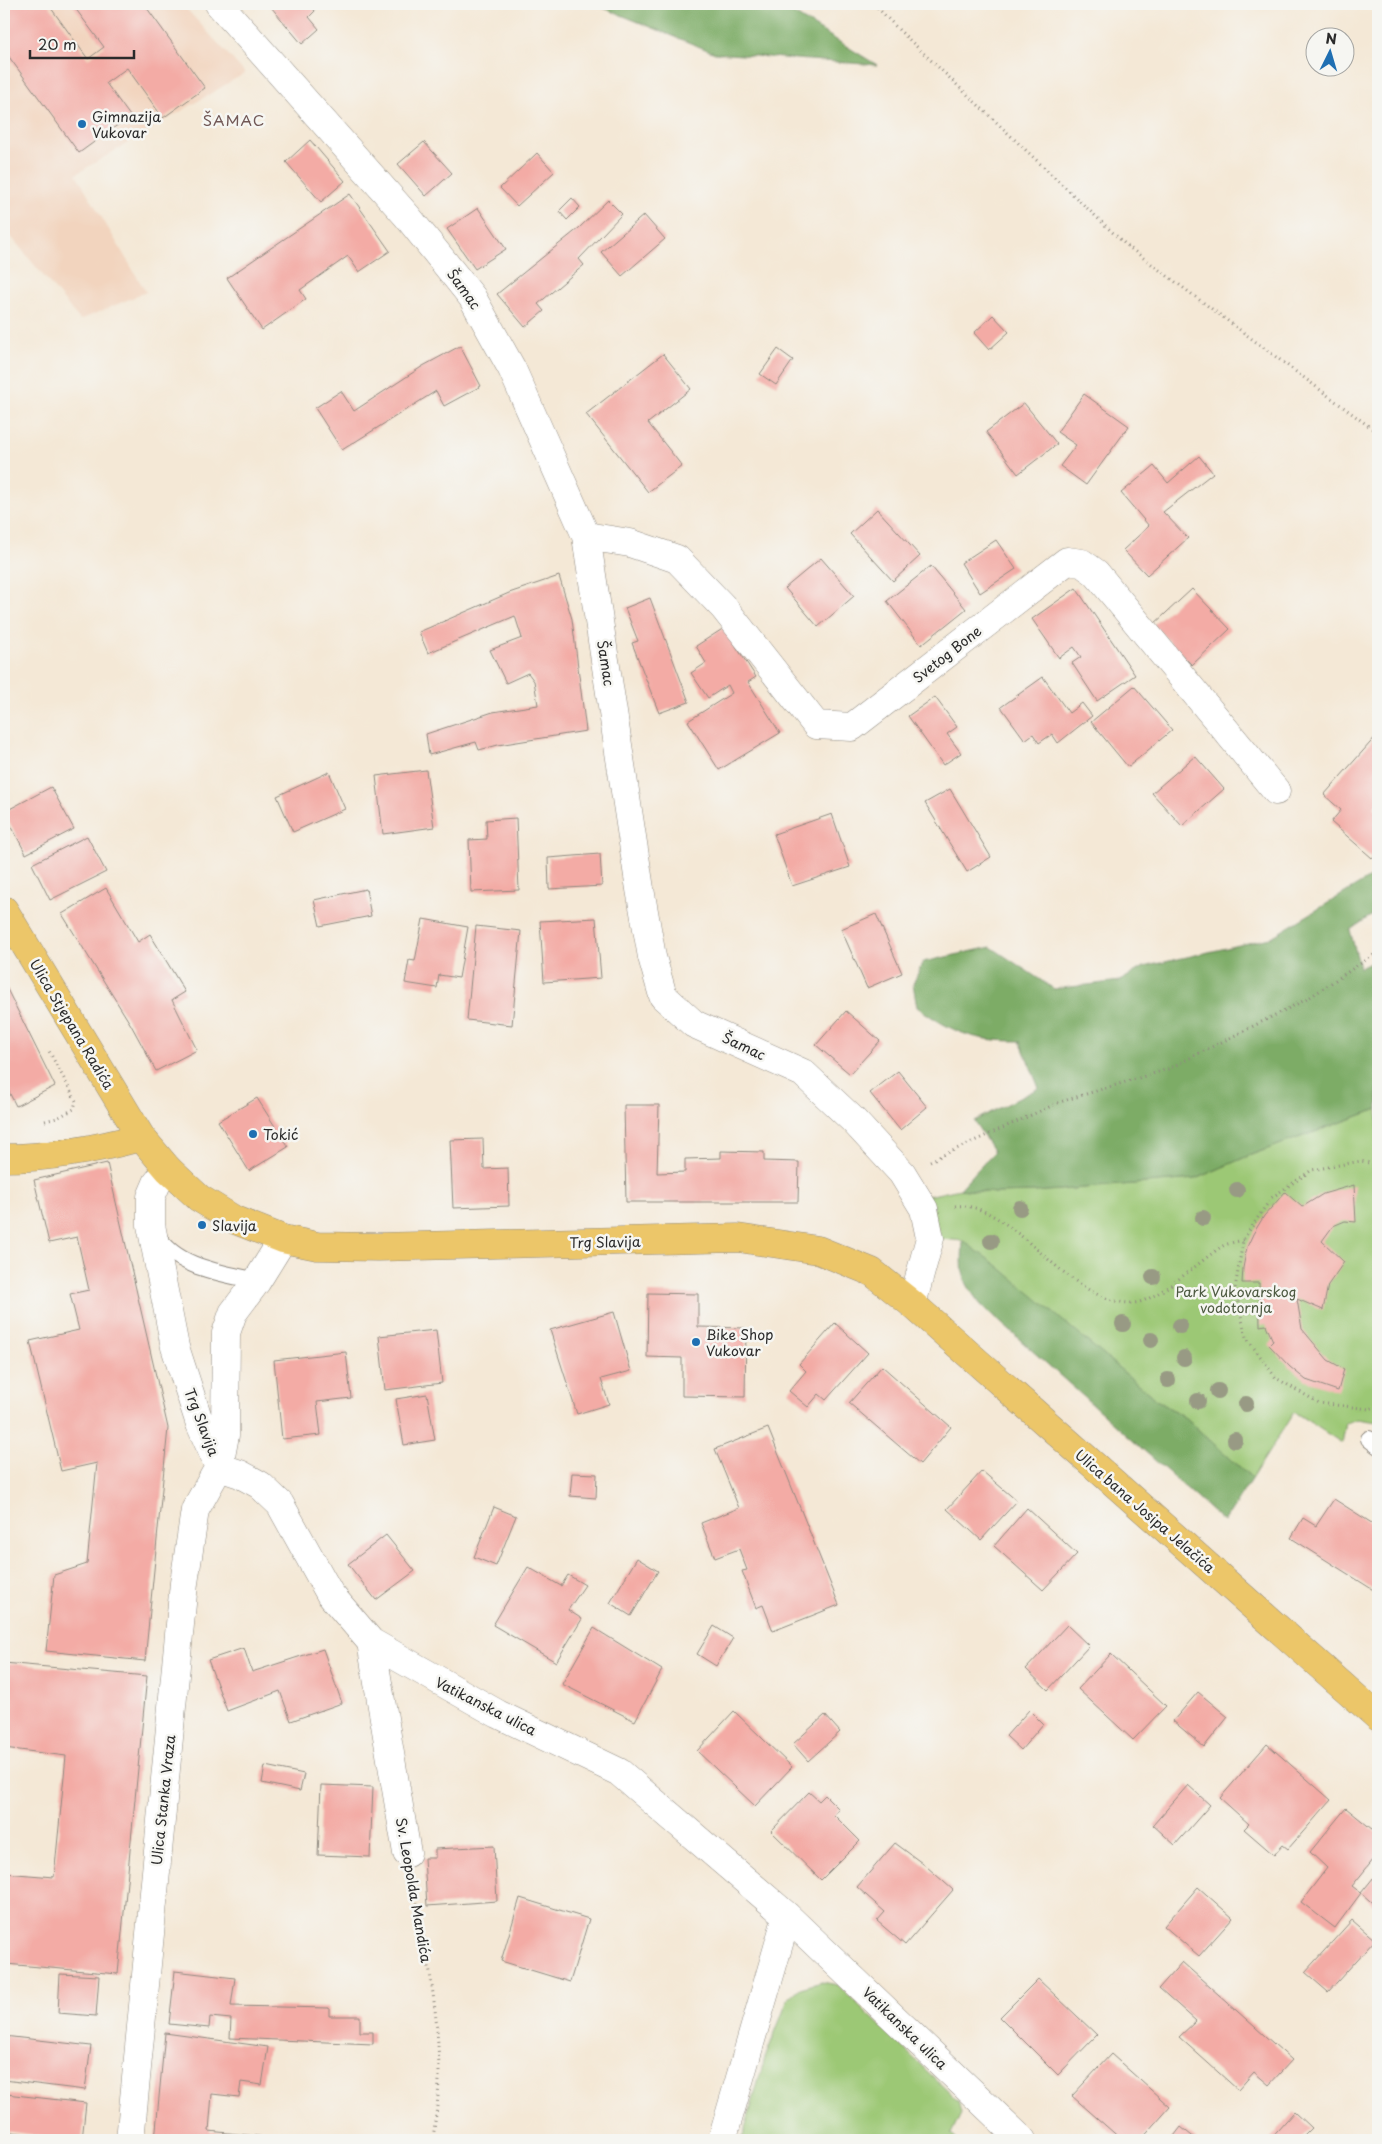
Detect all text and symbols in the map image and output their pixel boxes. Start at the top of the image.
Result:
scale bar [30,28,134,60]
north arrow [1304,28,1354,78]
text: N [1325,28,1338,49]
text: 20 m [38,32,77,55]
place label: Gimnazija Vukovar [92,106,161,143]
district label: ŠAMAC [203,108,265,131]
marker: Gimnazija Vukovar [76,118,88,130]
street label: Šamac [442,264,486,314]
street label: Svetog Bone [908,620,986,688]
street label: Šamac [592,639,620,688]
street label: Ulica Stjepana Radića [25,955,120,1094]
street label: Šamac [719,1027,769,1065]
place label: Tokić [263,1124,298,1145]
marker: Tokić [247,1128,259,1140]
place label: Slavija [212,1215,257,1236]
marker: Slavija [196,1219,208,1231]
street label: Trg Slavija [569,1231,641,1253]
park label: Park Vukovarskog vodotornja [1175,1281,1297,1318]
place label: Bike Shop Vukovar [706,1324,774,1361]
marker: Bike Shop Vukovar [690,1336,702,1348]
street label: Trg Slavija [179,1385,225,1459]
street label: Ulica bana Josipa Jelačića [1070,1444,1220,1578]
street label: Vatikanska ulica [432,1671,540,1741]
street label: Ulica Stanka Vraza [146,1734,180,1866]
street label: Sv. Leopolda Mandića [391,1816,437,1964]
street label: Vatikanska ulica [858,1982,952,2074]

